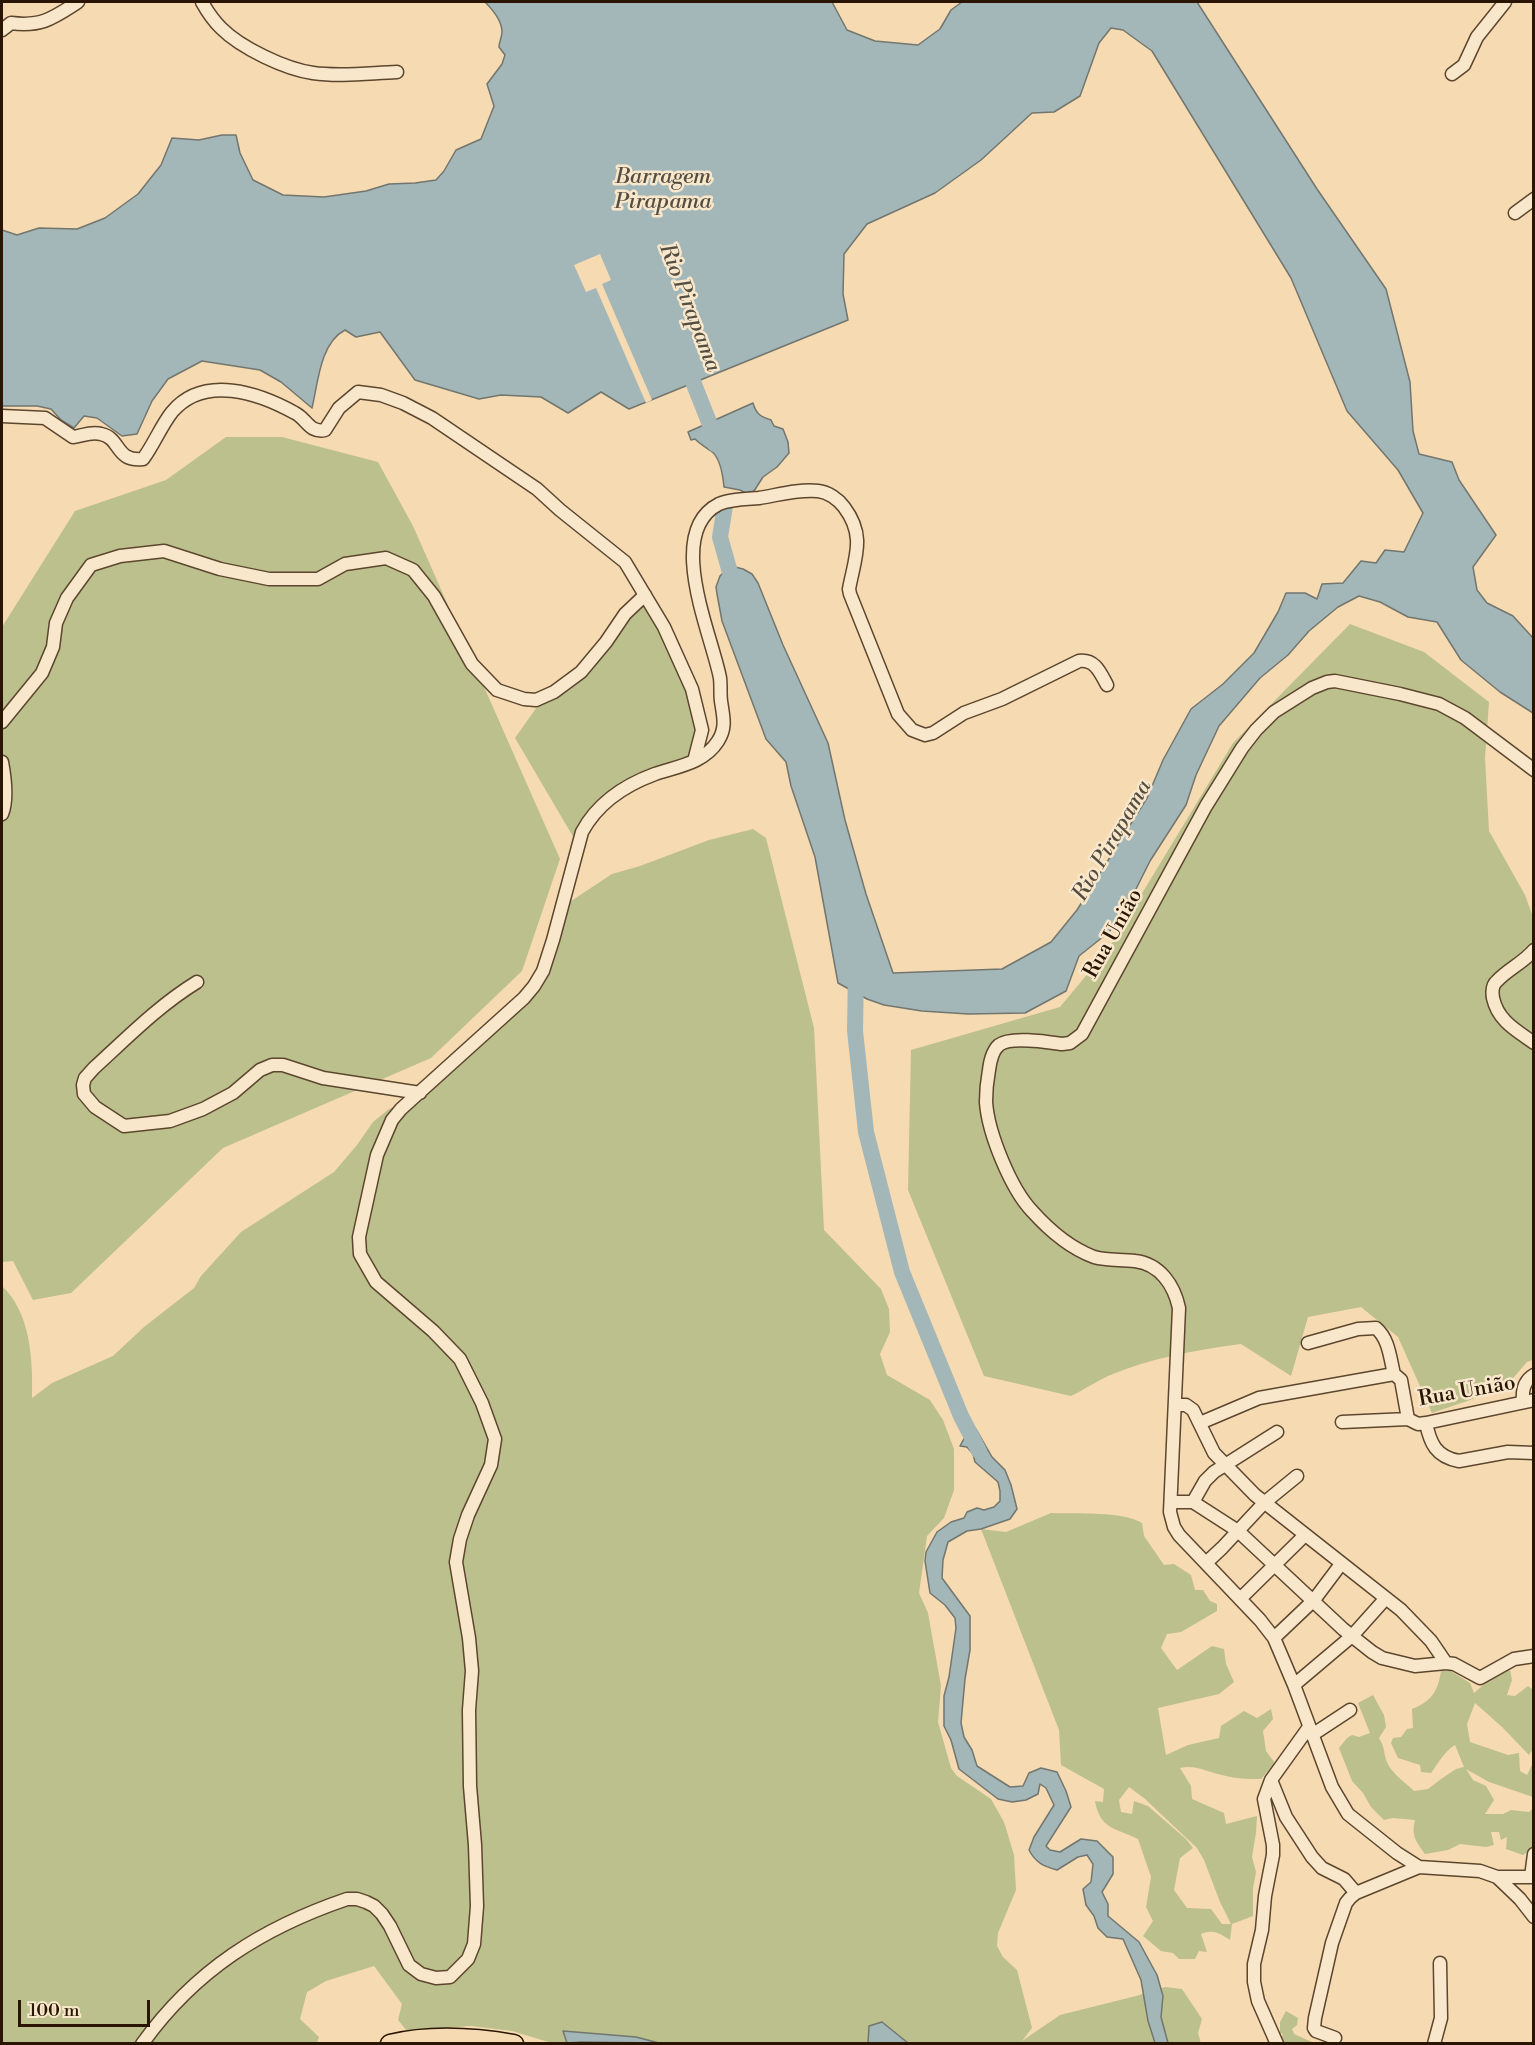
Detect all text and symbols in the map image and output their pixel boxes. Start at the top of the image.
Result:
water label: Barragem Pirapama [615,165,711,216]
water label: Rio Pirapama [652,240,726,376]
water label: Rio Pirapama [1068,776,1158,906]
street label: Rua União [1079,885,1149,983]
street label: Rua União [1416,1371,1518,1413]
scale bar [21,1988,153,2026]
text: 100 m [29,1999,80,2022]

